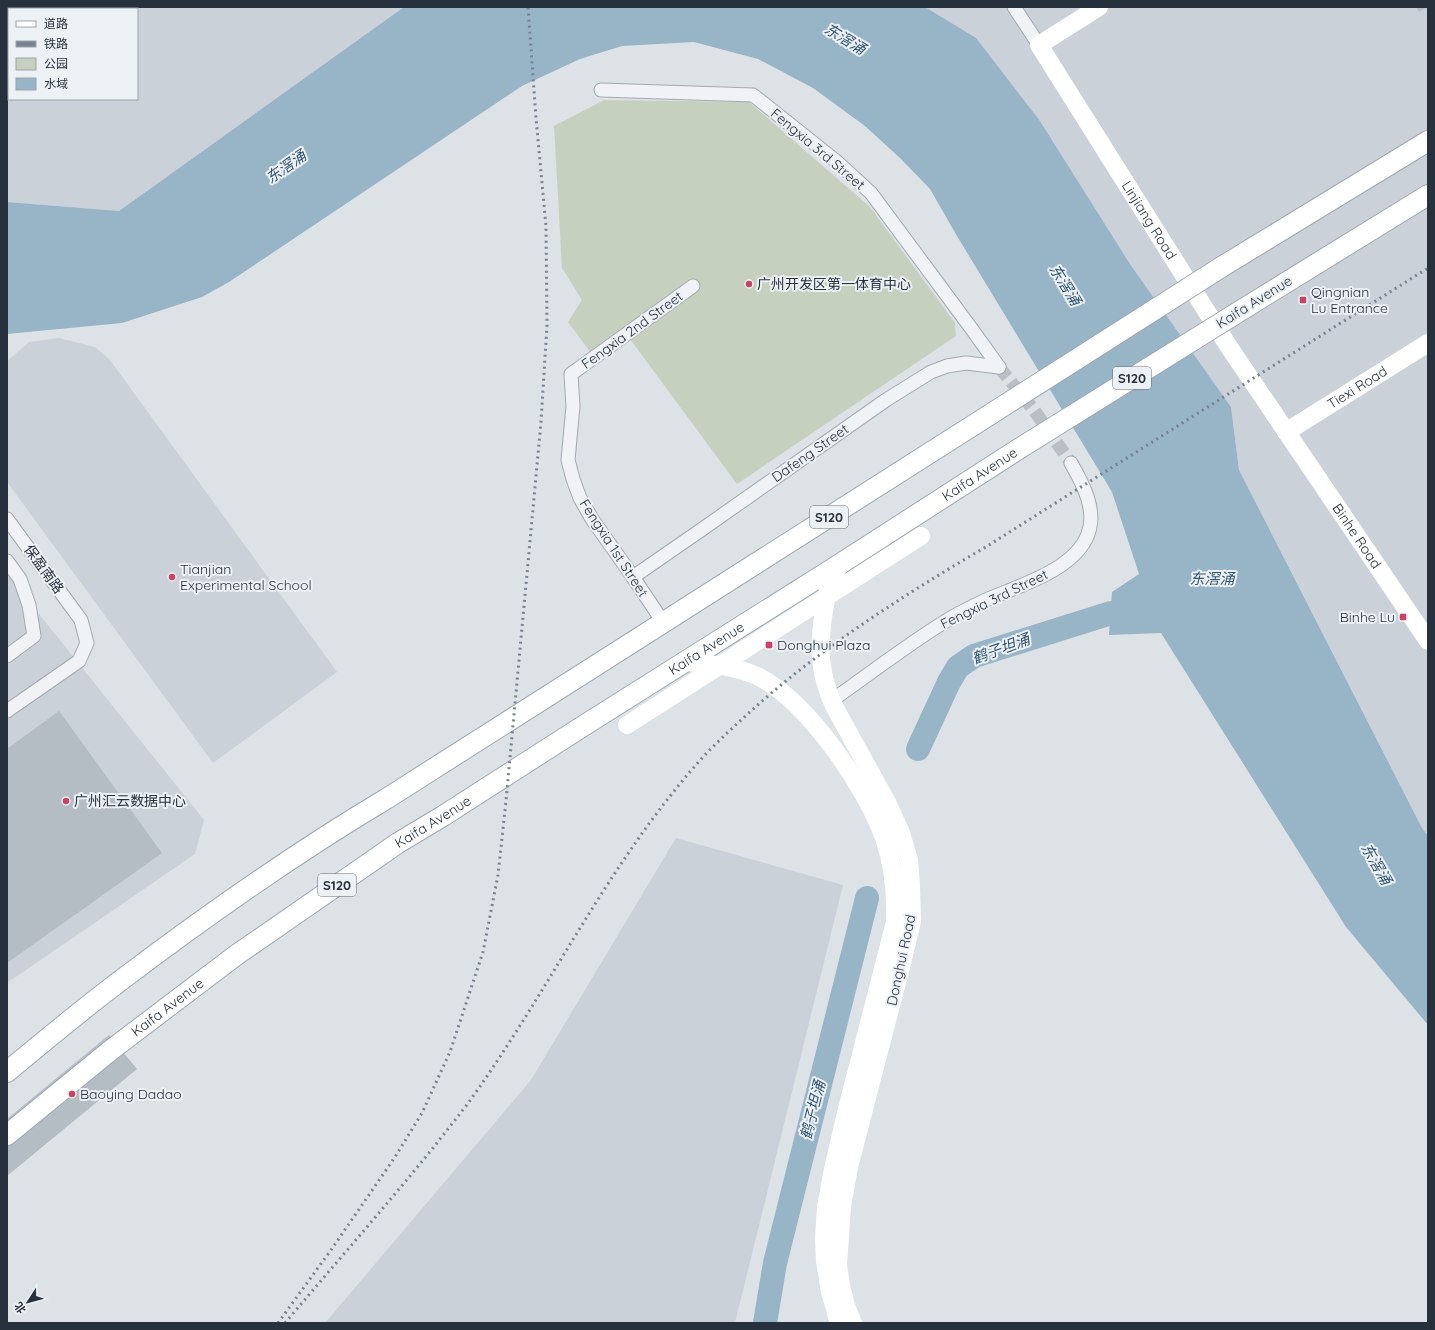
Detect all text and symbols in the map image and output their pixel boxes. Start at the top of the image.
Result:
legend [8,8,138,100]
text: 道路 [44,16,68,31]
water label: 东滘涌 [821,19,871,59]
text: 铁路 [44,36,68,51]
text: 公园 [44,56,68,71]
text: 水域 [44,76,68,91]
street label: Fengxia 3rd Street [767,104,869,194]
water label: 东滘涌 [262,145,311,187]
street label: Linjiang Road [1118,178,1181,263]
water label: 东滘涌 [1045,261,1086,311]
street label: Kaifa Avenue [1213,271,1295,332]
place label: 广州开发区第一体育中心 [757,275,911,293]
marker: 广州开发区第一体育中心 [744,279,754,289]
place label: Qingnian Lu Entrance [1311,283,1388,317]
street label: Fengxia 2nd Street [578,287,686,373]
marker: Qingnian Lu Entrance [1298,295,1308,305]
street label: Tiexi Road [1324,362,1391,413]
road number: S120 [1113,367,1151,389]
street label: Dafeng Street [768,420,852,486]
street label: Kaifa Avenue [938,443,1021,505]
street label: Fengxia 1st Street [576,496,652,601]
street label: Binhe Road [1329,500,1385,572]
road number: S120 [810,506,848,528]
street label: 保盈南路 [20,541,68,597]
place label: Tianjian Experimental School [180,560,312,594]
street label: Fengxia 3rd Street [937,565,1051,633]
water label: 东滘涌 [1189,569,1236,588]
marker: Tianjian Experimental School [167,572,177,582]
place label: Binhe Lu [1340,608,1395,626]
marker: Binhe Lu [1398,612,1408,622]
street label: Kaifa Avenue [665,618,748,679]
water label: 鹤子坦涌 [969,629,1034,668]
place label: Donghui Plaza [777,636,870,654]
marker: Donghui Plaza [764,640,774,650]
street label: Kaifa Avenue [391,791,474,852]
place label: 广州汇云数据中心 [74,792,186,810]
marker: 广州汇云数据中心 [61,796,71,806]
water label: 东滘涌 [1357,840,1397,890]
road number: S120 [318,874,356,896]
street label: Donghui Road [883,913,919,1007]
street label: Kaifa Avenue [128,974,207,1041]
water label: 鹤子坦涌 [796,1077,829,1141]
place label: Baoying Dadao [80,1085,182,1103]
marker: Baoying Dadao [67,1089,77,1099]
north arrow [8,1282,48,1322]
text: 北 [11,1299,29,1316]

